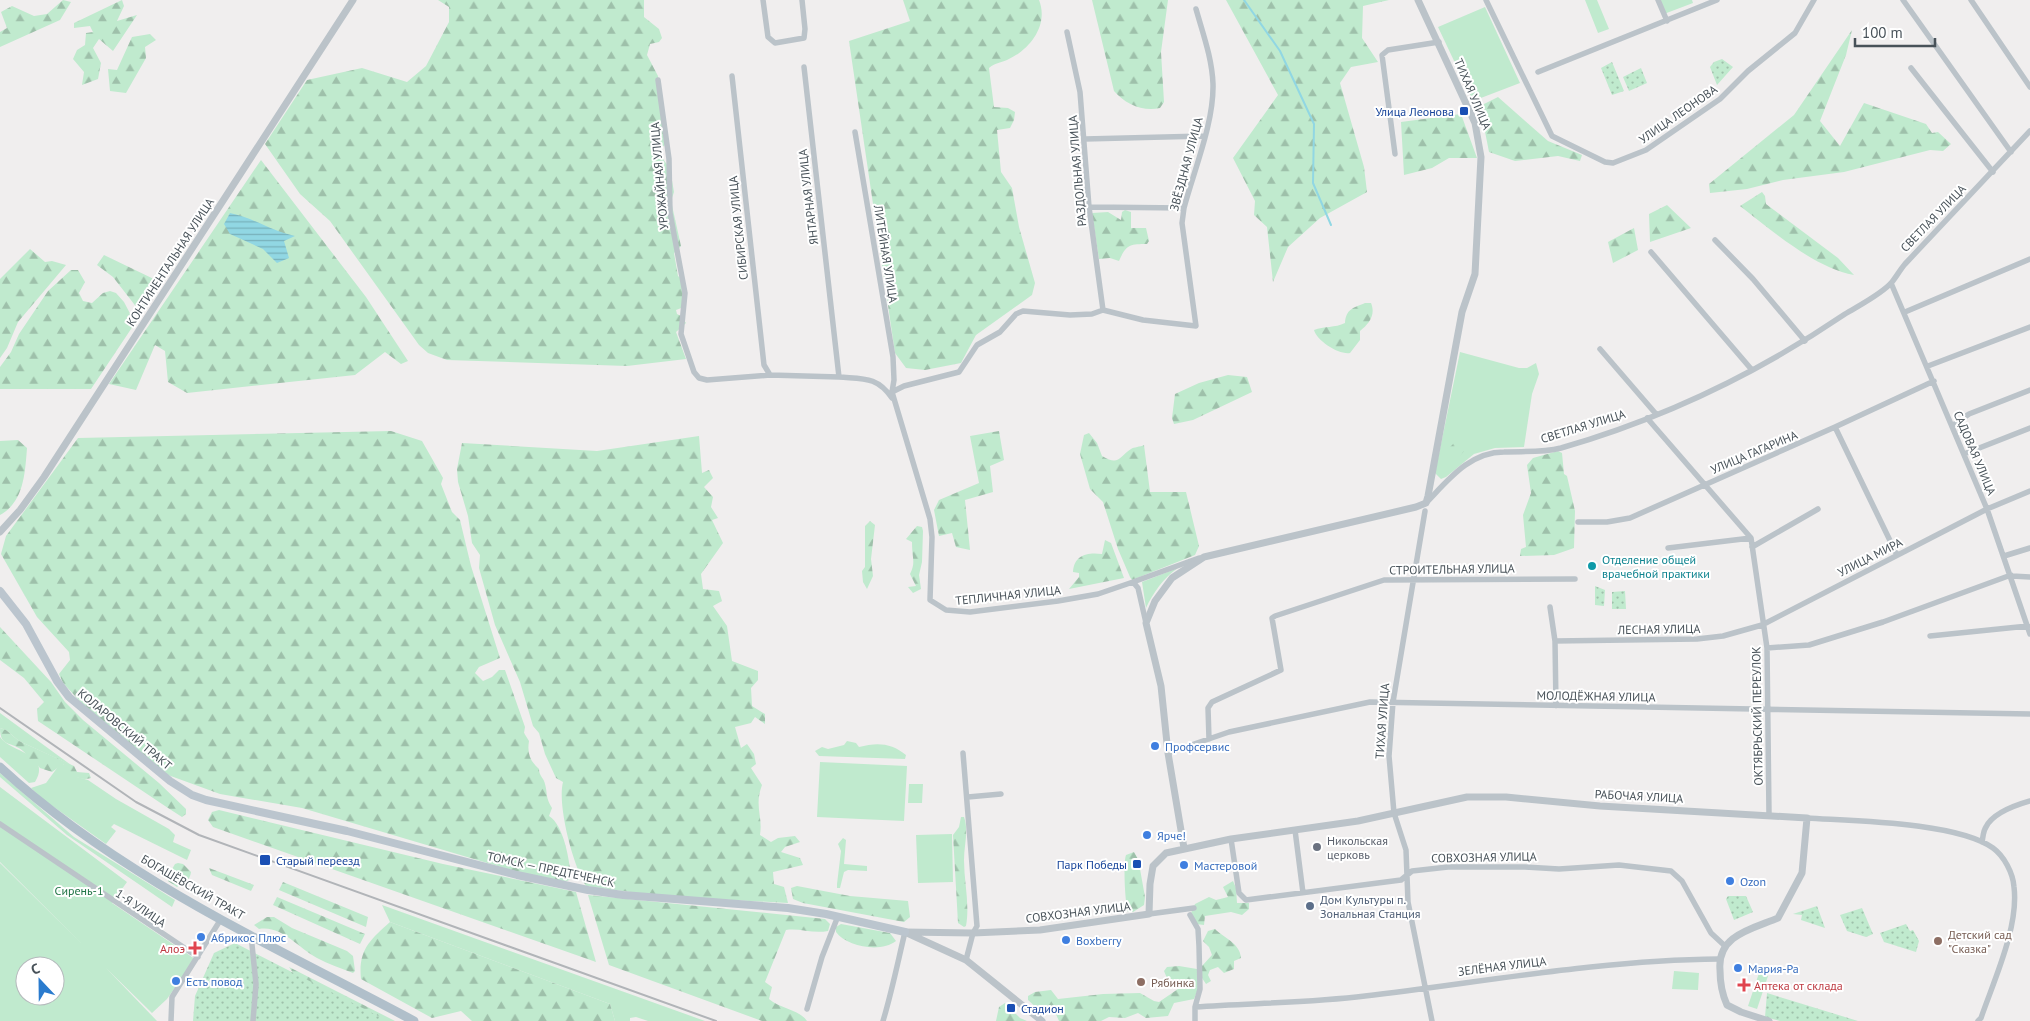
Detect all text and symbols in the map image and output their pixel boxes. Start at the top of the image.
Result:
scale bar [1855,15,1935,47]
text: 100 m [1862,23,1903,42]
street label: ТИХАЯ УЛИЦА [1451,56,1495,132]
street label: УЛИЦА ЛЕОНОВА [1636,81,1720,147]
place label: Улица Леонова [1376,104,1454,119]
marker: Улица Леонова [1458,105,1470,117]
street label: РАЗДОЛЬНАЯ УЛИЦА [1065,115,1089,227]
street label: ЗВЁЗДНАЯ УЛИЦА [1166,115,1206,213]
street label: УРОЖАЙНАЯ УЛИЦА [647,122,671,230]
street label: ЯНТАРНАЯ УЛИЦА [795,148,821,246]
street label: СИБИРСКАЯ УЛИЦА [725,175,751,281]
street label: СВЕТЛАЯ УЛИЦА [1897,181,1969,255]
street label: КОНТИНЕНТАЛЬНАЯ УЛИЦА [123,195,217,329]
street label: ЛИТЕЙНАЯ УЛИЦА [871,203,901,304]
street label: СВЕТЛАЯ УЛИЦА [1539,406,1627,446]
street label: САДОВАЯ УЛИЦА [1950,408,2000,498]
street label: УЛИЦА ГАГАРИНА [1708,427,1800,477]
street label: УЛИЦА МИРА [1835,534,1905,580]
place label: Отделение общей врачебной практики [1602,552,1710,581]
street label: СТРОИТЕЛЬНАЯ УЛИЦА [1389,560,1515,578]
marker: Отделение общей врачебной практики [1586,560,1598,572]
street label: ТЕПЛИЧНАЯ УЛИЦА [955,582,1061,608]
street label: ЛЕСНАЯ УЛИЦА [1617,621,1700,637]
street label: ОКТЯБРЬСКИЙ ПЕРЕУЛОК [1748,646,1766,786]
street label: ТИХАЯ УЛИЦА [1372,683,1392,759]
street label: КОЛАРОВСКИЙ ТРАКТ [75,685,175,773]
street label: МОЛОДЁЖНАЯ УЛИЦА [1536,687,1656,705]
place label: Профсервис [1165,739,1230,754]
marker: Профсервис [1149,740,1161,752]
street label: РАБОЧАЯ УЛИЦА [1594,786,1684,806]
place label: Ярче! [1157,828,1186,843]
marker: Ярче! [1141,829,1153,841]
place label: Никольская церковь [1327,833,1388,862]
marker: Никольская церковь [1311,841,1323,853]
street label: ТОМСК — ПРЕДТЕЧЕНСК [486,848,616,890]
street label: СОВХОЗНАЯ УЛИЦА [1431,849,1537,865]
street label: БОГАШЁВСКИЙ ТРАКТ [139,851,248,923]
marker: Старый переезд [258,853,272,867]
place label: Старый переезд [276,853,360,868]
place label: Парк Победы [1057,857,1127,872]
marker: Парк Победы [1131,858,1143,870]
place label: Мастеровой [1194,858,1257,873]
marker: Мастеровой [1178,859,1190,871]
place label: Ozon [1740,874,1766,889]
marker: Ozon [1724,875,1736,887]
park label: Сирень-1 [55,883,103,898]
street label: 1-Я УЛИЦА [113,886,169,930]
place label: Дом Культуры п. Зональная Станция [1320,892,1420,921]
street label: СОВХОЗНАЯ УЛИЦА [1025,898,1131,926]
marker: Дом Культуры п. Зональная Станция [1304,900,1316,912]
place label: Детский сад "Сказка" [1948,927,2012,956]
place label: Абрикос Плюс [211,930,287,945]
marker: Абрикос Плюс [195,931,207,943]
place label: Boxberry [1076,933,1122,948]
marker: Boxberry [1060,934,1072,946]
marker: Детский сад "Сказка" [1932,935,1944,947]
place label: Алоэ [160,941,185,956]
marker: Алоэ [189,942,201,954]
street label: ЗЕЛЁНАЯ УЛИЦА [1457,953,1547,979]
north arrow [15,956,65,1006]
text: С [28,959,42,979]
place label: Мария-Ра [1748,961,1799,976]
marker: Мария-Ра [1732,962,1744,974]
place label: Есть повод [186,974,243,989]
marker: Есть повод [170,975,182,987]
place label: Рябинка [1151,975,1194,990]
marker: Рябинка [1135,976,1147,988]
place label: Аптека от склада [1754,978,1843,993]
marker: Аптека от склада [1738,979,1750,991]
place label: Стадион [1021,1001,1064,1016]
marker: Стадион [1005,1002,1017,1014]

